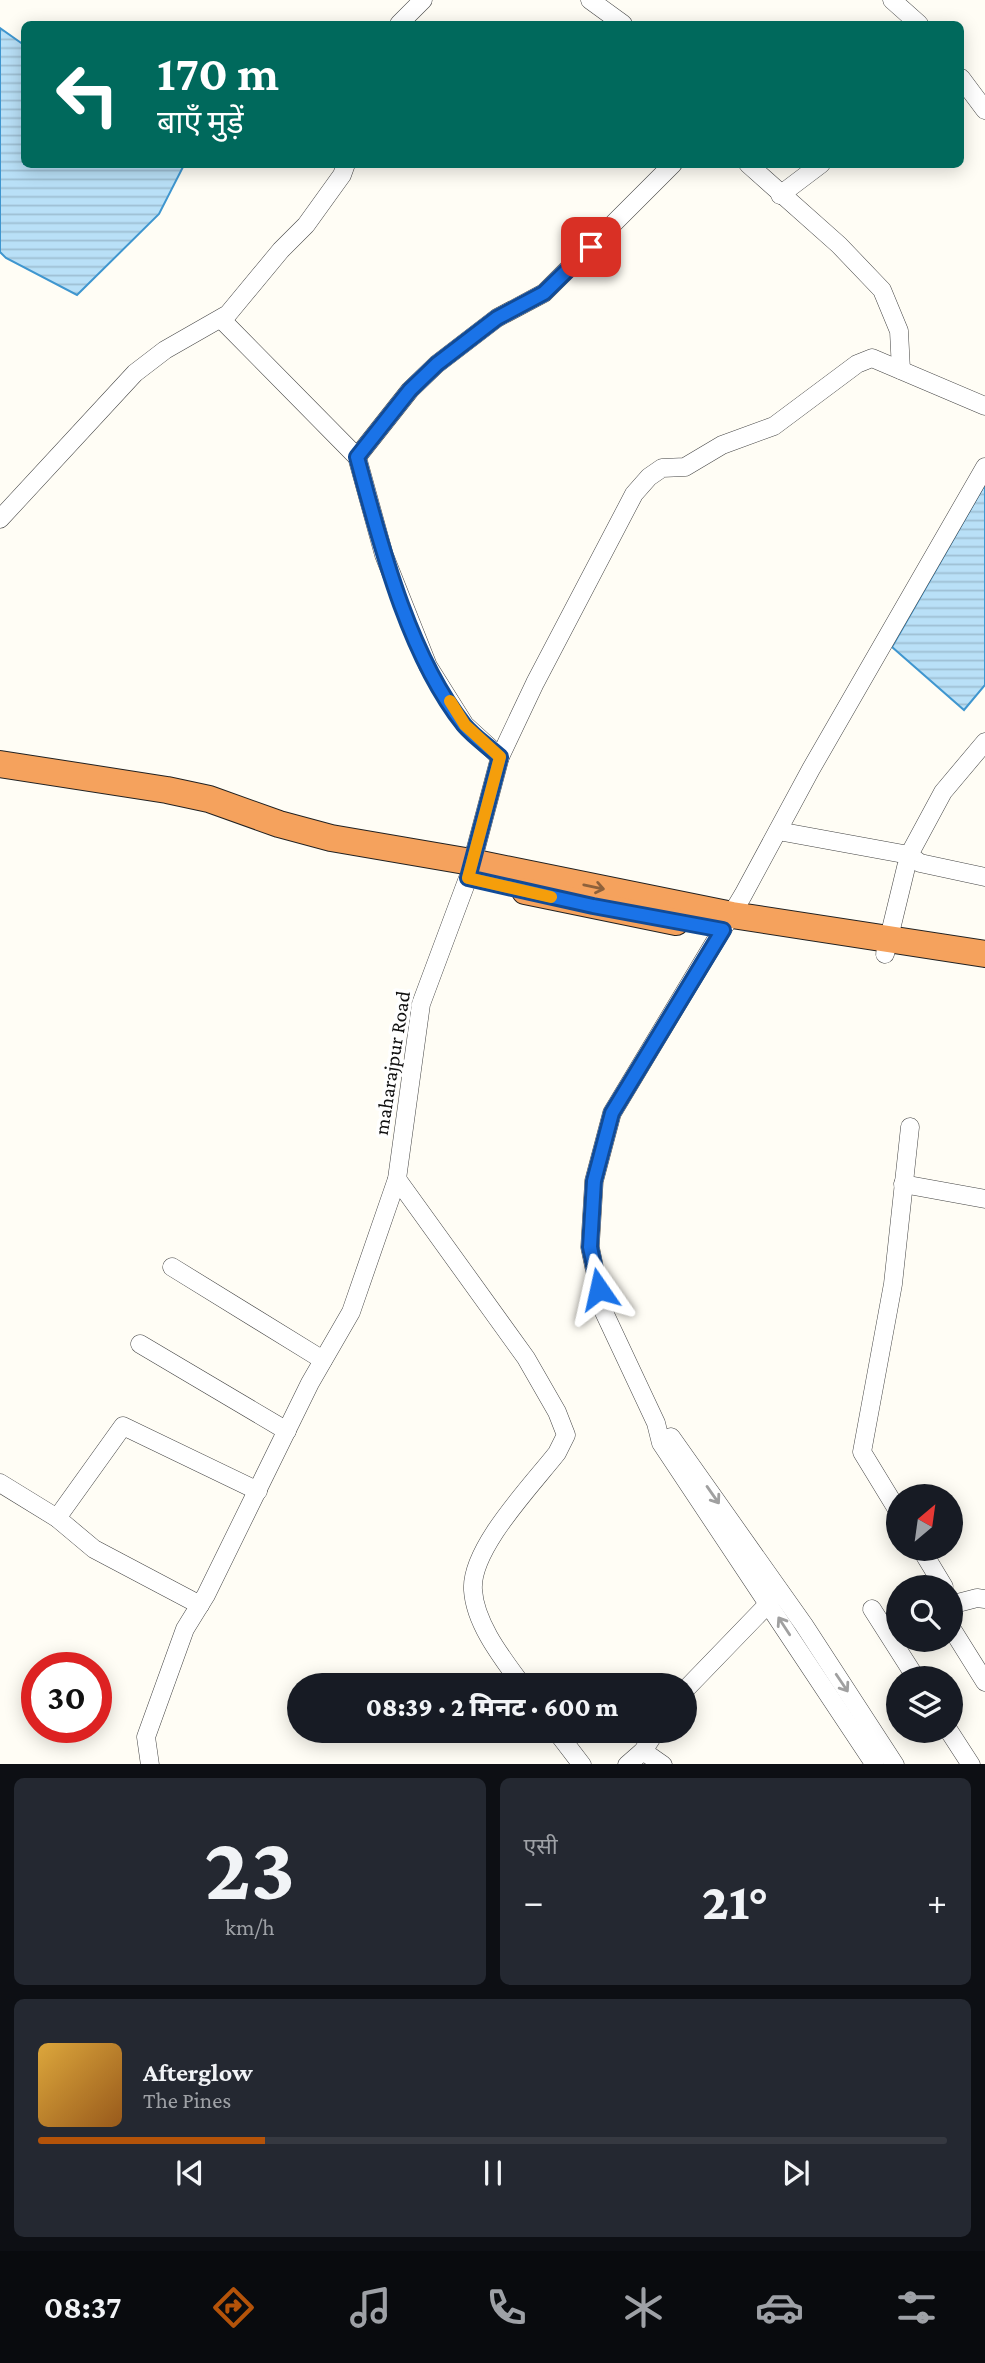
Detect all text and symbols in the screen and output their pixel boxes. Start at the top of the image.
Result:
text: 170 m [157,46,279,101]
icon: left [42,49,133,140]
text: बाएँ मुड़ें [157,104,244,140]
pin [561,217,621,277]
icon: arrive [572,228,610,266]
one-way arrow [582,880,605,894]
street label: maharajpur Road [369,989,415,1137]
position arrow [562,1252,636,1326]
north arrow [886,1484,962,1561]
map controls [886,1484,963,1743]
one-way arrow [706,1485,720,1504]
button: search [886,1575,963,1652]
one-way arrow [776,1616,790,1636]
speed limit sign: 30 [21,1652,112,1743]
button: layers [886,1666,963,1743]
one-way arrow [835,1672,849,1692]
text: 08:39 · 2 मिनट · 600 m [366,1693,618,1722]
text: 23 [204,1817,295,1919]
text: एसी [524,1833,558,1859]
text: 21° [702,1872,769,1930]
text: − [524,1880,544,1922]
text: + [927,1880,947,1922]
text: km/h [225,1914,275,1940]
text: Afterglow [143,2058,253,2087]
text: The Pines [143,2087,231,2113]
icon: previous [171,2154,209,2192]
icon: pause [474,2154,512,2192]
icon: next [777,2154,815,2192]
icon: directions [209,2283,258,2332]
icon: music [346,2283,395,2332]
icon: phone [482,2283,531,2332]
icon: climate [619,2283,668,2332]
icon: car [755,2283,804,2332]
icon: filters [892,2283,941,2332]
text: 08:37 [44,2289,121,2325]

